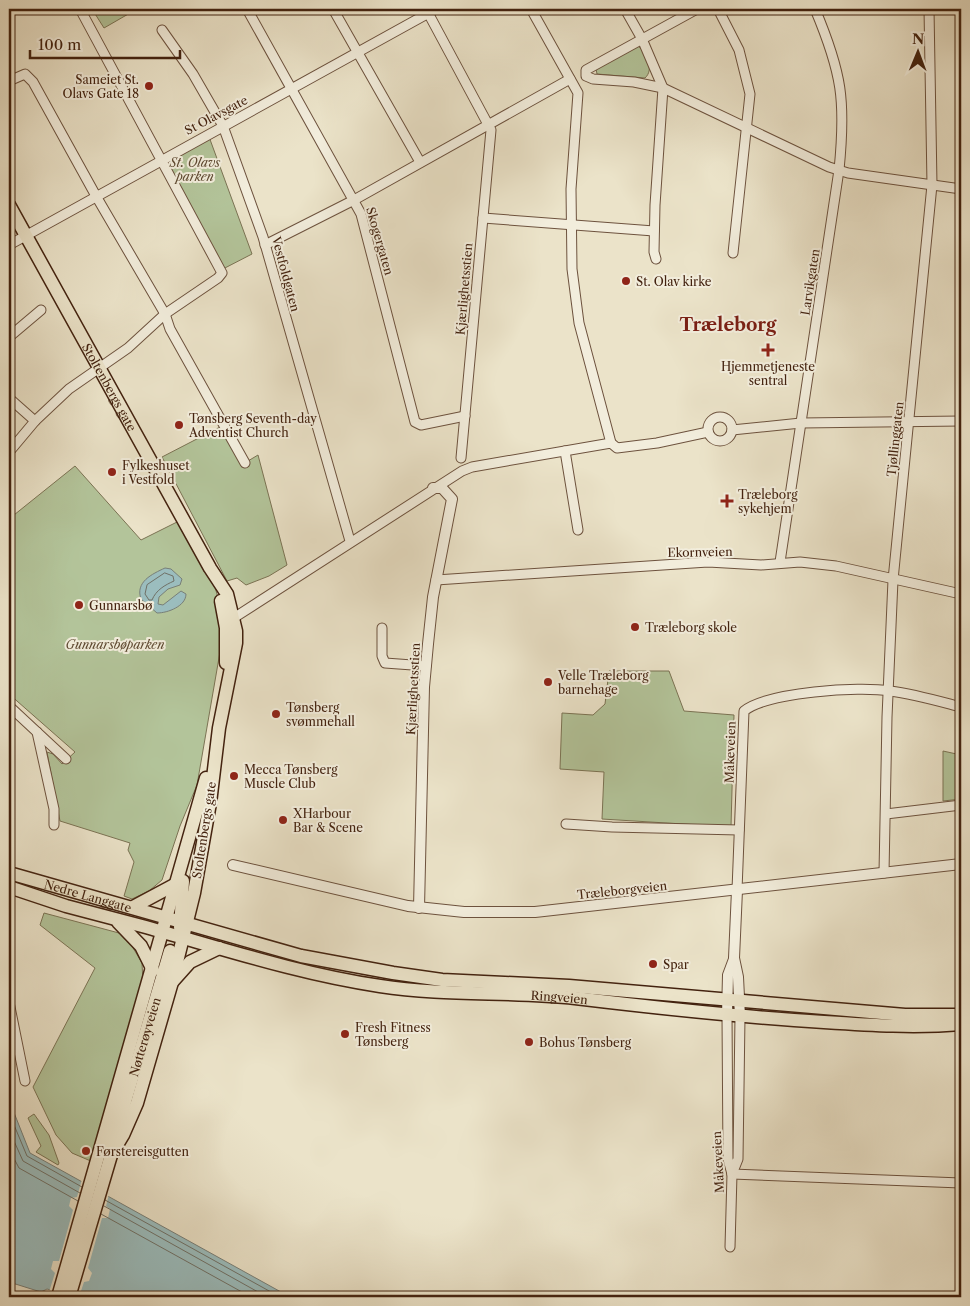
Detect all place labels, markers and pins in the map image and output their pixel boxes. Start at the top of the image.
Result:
place label: Sameiet St. Olavs Gate 18 [63,72,139,101]
marker: Sameiet St. Olavs Gate 18 [143,80,155,92]
place label: St. Olav kirke [636,274,712,289]
marker: St. Olav kirke [620,275,632,287]
marker: Hjemmetjeneste sentral [761,343,775,357]
place label: Hjemmetjeneste sentral [721,359,815,388]
place label: Tønsberg Seventh-day Adventist Church [188,411,317,440]
marker: Tønsberg Seventh-day Adventist Church [173,419,185,431]
place label: Fylkeshuset i Vestfold [122,458,190,487]
marker: Fylkeshuset i Vestfold [106,466,118,478]
place label: Træleborg sykehjem [738,487,798,516]
marker: Træleborg sykehjem [720,494,734,508]
place label: Gunnarsbø [89,598,153,613]
marker: Gunnarsbø [73,599,85,611]
place label: Træleborg skole [645,620,737,635]
marker: Træleborg skole [629,621,641,633]
place label: Velle Træleborg barnehage [557,668,649,697]
marker: Velle Træleborg barnehage [542,676,554,688]
place label: Tønsberg svømmehall [286,700,355,729]
marker: Tønsberg svømmehall [270,708,282,720]
place label: Mecca Tønsberg Muscle Club [244,762,338,791]
marker: Mecca Tønsberg Muscle Club [228,770,240,782]
place label: XHarbour Bar & Scene [292,806,363,835]
marker: XHarbour Bar & Scene [277,814,289,826]
place label: Spar [663,957,689,972]
marker: Spar [647,958,659,970]
place label: Fresh Fitness Tønsberg [355,1020,431,1049]
marker: Fresh Fitness Tønsberg [339,1028,351,1040]
place label: Bohus Tønsberg [539,1035,632,1050]
marker: Bohus Tønsberg [523,1036,535,1048]
place label: Førstereisgutten [96,1144,189,1159]
marker: Førstereisgutten [80,1145,92,1157]

